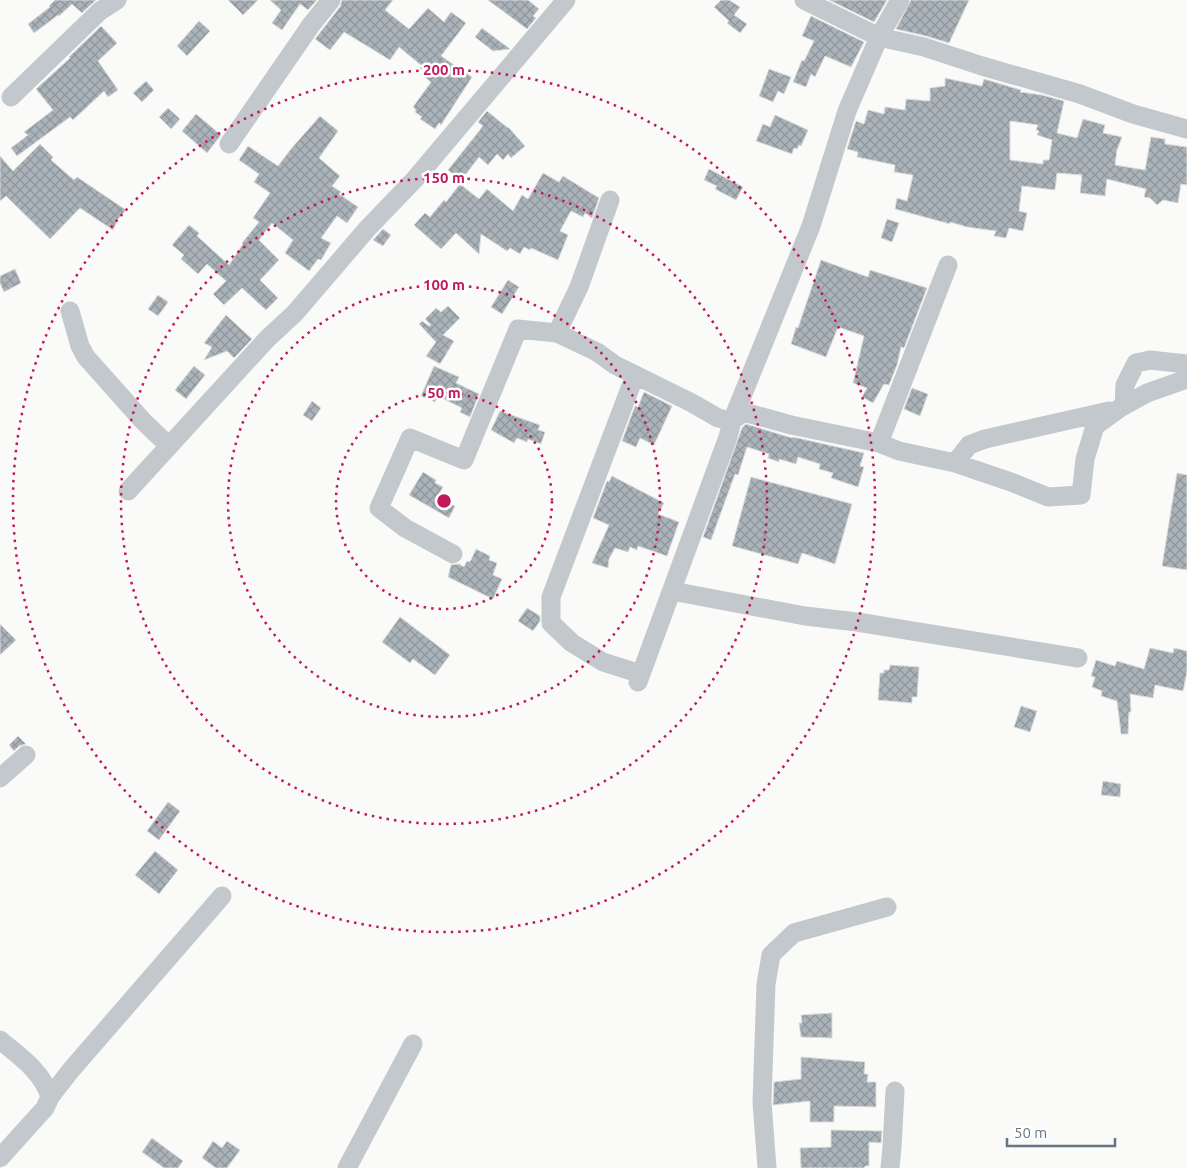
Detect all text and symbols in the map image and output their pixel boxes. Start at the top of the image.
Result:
text: 200 m [423,61,465,78]
text: 150 m [423,169,465,186]
text: 100 m [423,276,465,293]
text: 50 m [427,384,461,401]
centre of rings [435,492,453,510]
scale bar [1007,1116,1114,1148]
text: 50 m [1014,1124,1047,1141]

